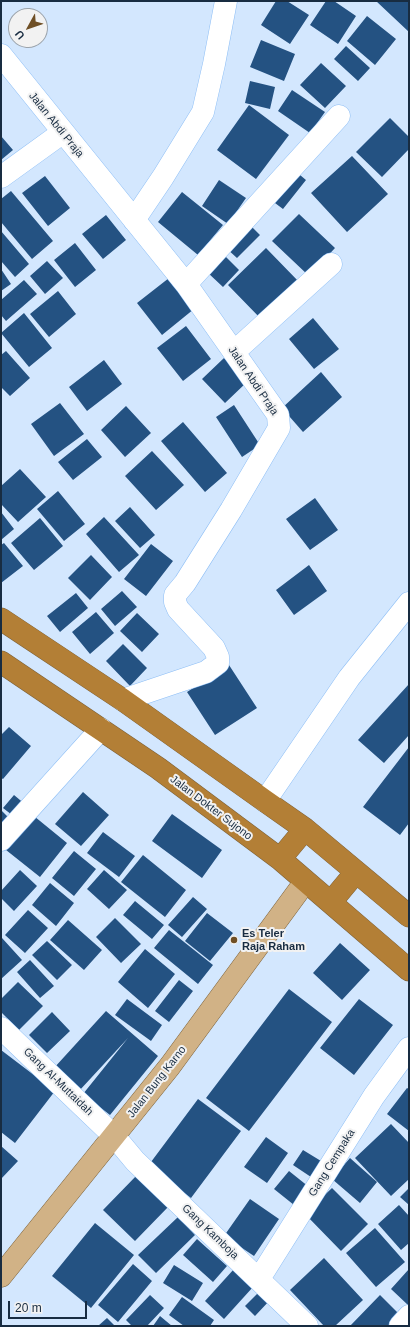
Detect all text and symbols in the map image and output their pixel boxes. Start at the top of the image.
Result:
north arrow [8,8,48,48]
text: U [12,28,27,42]
street label: Jalan Abdi Praja [26,90,86,160]
street label: Jalan Abdi Praja [225,344,281,418]
street label: Jalan Dokter Sujono [167,773,255,843]
place label: Es Teler Raja Raham [242,927,305,953]
marker: Es Teler Raja Raham [229,935,239,945]
street label: Jalan Bung Karno [125,1043,189,1121]
street label: Gang Al-Muttaidah [20,1045,96,1119]
street label: Gang Cempaka [306,1127,358,1199]
street label: Gang Kamboja [179,1202,241,1262]
scale bar [10,1293,89,1319]
text: 20 m [15,1301,42,1315]

